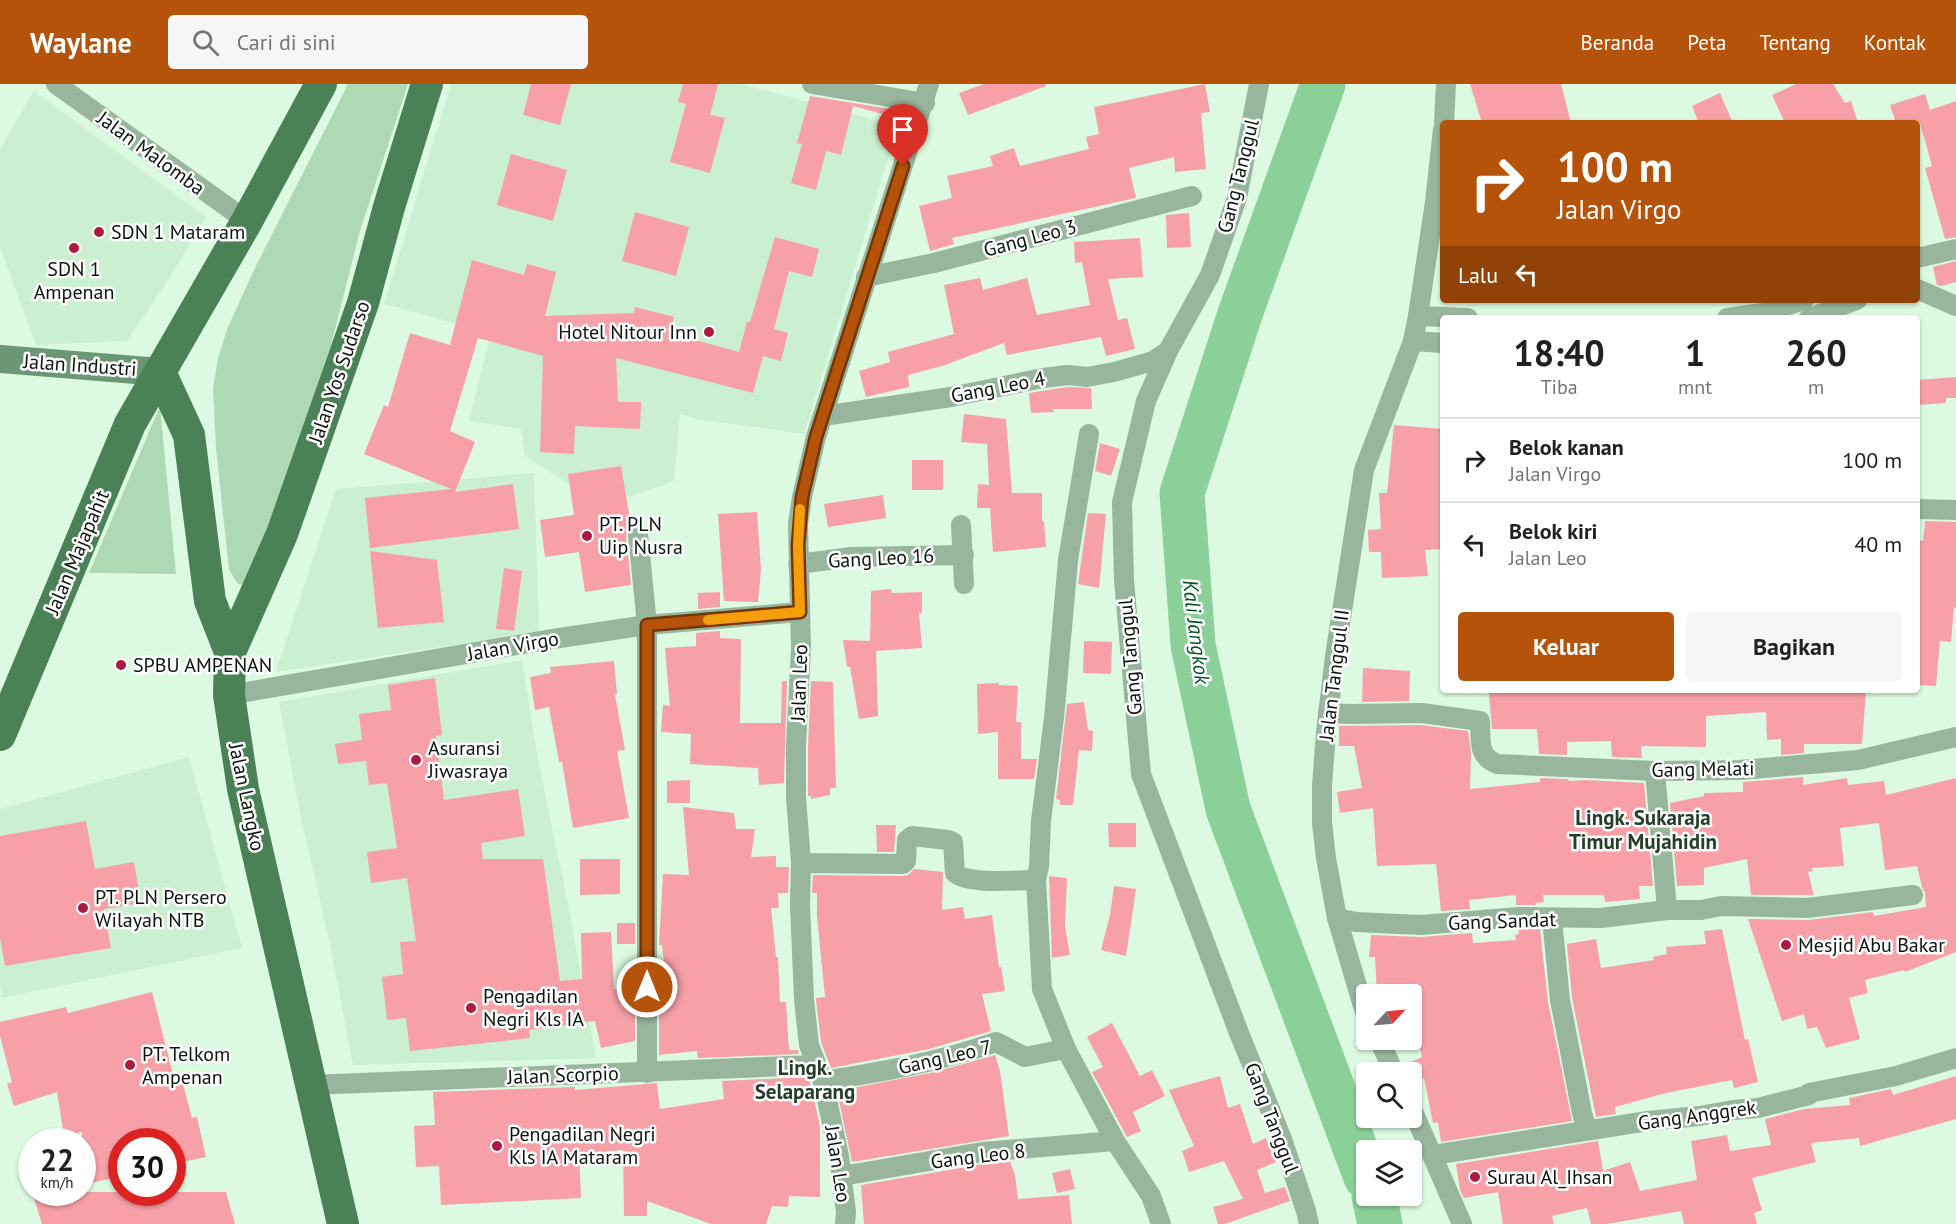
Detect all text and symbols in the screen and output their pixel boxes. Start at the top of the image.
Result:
search box [168,15,588,69]
text: Waylane [30,24,132,61]
icon: search [189,26,222,59]
text: Cari di sini [237,28,336,56]
text: Beranda [1581,29,1654,56]
text: Peta [1687,29,1726,56]
text: Tentang [1759,29,1831,56]
text: Kontak [1864,29,1926,56]
pin [877,104,928,166]
street label: Jalan Malomba [91,105,210,201]
icon: arrive [886,113,919,146]
street label: Gang Tanggul [1211,116,1265,236]
text: 100 m [1557,139,1673,194]
icon: right [1458,144,1536,222]
text: Jalan Virgo [1557,192,1681,226]
street label: Gang Leo 3 [981,213,1079,263]
place label: SDN 1 Mataram [111,219,245,245]
marker: SDN 1 Mataram [92,225,106,239]
marker: SDN 1 Ampenan [67,241,81,255]
place label: SDN 1 Ampenan [34,256,114,305]
icon: left [1510,258,1543,291]
text: Lalu [1458,261,1498,289]
street label: Jalan Yos Sudarso [302,297,376,448]
place label: Hotel Nitour Inn [558,319,697,345]
marker: Hotel Nitour Inn [702,325,716,339]
text: 18:40 [1513,329,1605,376]
text: 1 [1685,329,1705,376]
text: 260 [1785,329,1847,376]
street label: Jalan Industri [22,348,137,382]
street label: Gang Leo 4 [949,365,1047,409]
text: Tiba [1540,374,1578,400]
text: mnt [1678,374,1712,400]
text: m [1808,374,1824,400]
text: Belok kanan [1509,433,1624,461]
icon: right [1458,444,1491,477]
text: 100 m [1842,446,1902,474]
text: Jalan Virgo [1509,461,1601,487]
street label: Jalan Majapahit [39,486,115,619]
place label: PT. PLN Uip Nusra [599,511,683,560]
text: Belok kiri [1509,517,1598,545]
icon: left [1458,528,1491,561]
marker: PT. PLN Uip Nusra [580,529,594,543]
text: 40 m [1854,530,1902,558]
street label: Gang Leo 16 [827,542,935,574]
text: Jalan Leo [1509,545,1587,571]
water label: Kali Jangkok [1177,578,1216,687]
street label: Gang Tanggul [1112,598,1148,716]
street label: Jalan Tanggul II [1313,608,1355,743]
button: Keluar [1458,612,1674,681]
button: Bagikan [1686,612,1902,681]
street label: Jalan Virgo [464,625,561,667]
street label: Jalan Leo [785,644,813,723]
place label: SPBU AMPENAN [133,652,272,678]
marker: SPBU AMPENAN [114,658,128,672]
place label: Asuransi Jiwasraya [427,735,508,784]
street label: Jalan Langko [223,740,271,853]
marker: Asuransi Jiwasraya [409,753,423,767]
street label: Gang Melati [1651,755,1755,783]
district label: Lingk. Sukaraja Timur Mujahidin [1569,804,1717,855]
place label: PT. PLN Persero Wilayah NTB [95,884,227,933]
marker: PT. PLN Persero Wilayah NTB [76,901,90,915]
street label: Gang Sandat [1448,906,1557,936]
place label: Mesjid Abu Bakar [1798,932,1945,958]
marker: Mesjid Abu Bakar [1779,938,1793,952]
position arrow [615,955,679,1019]
place label: Pengadilan Negri Kls IA [483,983,584,1032]
north arrow [1356,984,1422,1050]
map controls [1356,984,1422,1206]
marker: Pengadilan Negri Kls IA [464,1001,478,1015]
street label: Gang Leo 7 [896,1034,994,1080]
place label: PT. Telkom Ampenan [142,1041,230,1090]
district label: Lingk. Selaparang [755,1054,855,1105]
marker: PT. Telkom Ampenan [123,1058,137,1072]
street label: Gang Tanggul [1239,1059,1305,1177]
street label: Jalan Scorpio [506,1060,619,1090]
button: search [1356,1062,1422,1128]
street label: Gang Anggrek [1636,1094,1758,1136]
place label: Pengadilan Negri Kls IA Mataram [509,1121,656,1170]
street label: Jalan Leo [819,1123,857,1204]
speed limit sign: 30 [108,1128,186,1206]
street label: Gang Leo 8 [929,1137,1027,1175]
marker: Pengadilan Negri Kls IA Mataram [490,1139,504,1153]
text: 22 [40,1140,74,1179]
button: layers [1356,1140,1422,1206]
place label: Surau Al_Ihsan [1487,1164,1612,1190]
marker: Surau Al_Ihsan [1468,1170,1482,1184]
text: km/h [41,1173,73,1192]

